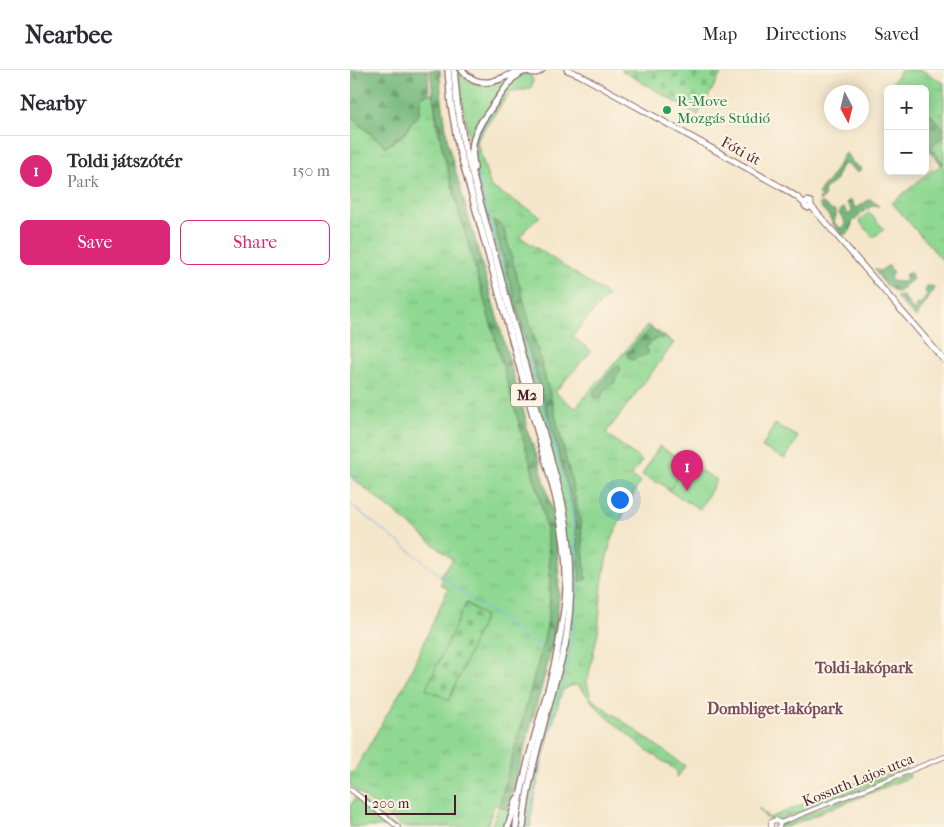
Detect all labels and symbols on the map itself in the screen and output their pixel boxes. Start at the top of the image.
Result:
north arrow [824,85,869,130]
place label: R-Move Mozgás Stúdió [677,92,770,127]
marker: R-Move Mozgás Stúdió [661,104,673,116]
street label: Fóti út [718,133,764,169]
road number: M2 [511,384,543,406]
pin: 1 [671,450,703,491]
your location [607,487,633,513]
district label: Toldi-lakópark [814,658,914,678]
district label: Dombliget-lakópark [707,699,844,719]
street label: Kossuth Lajos utca [800,749,917,810]
scale bar [365,792,456,815]

